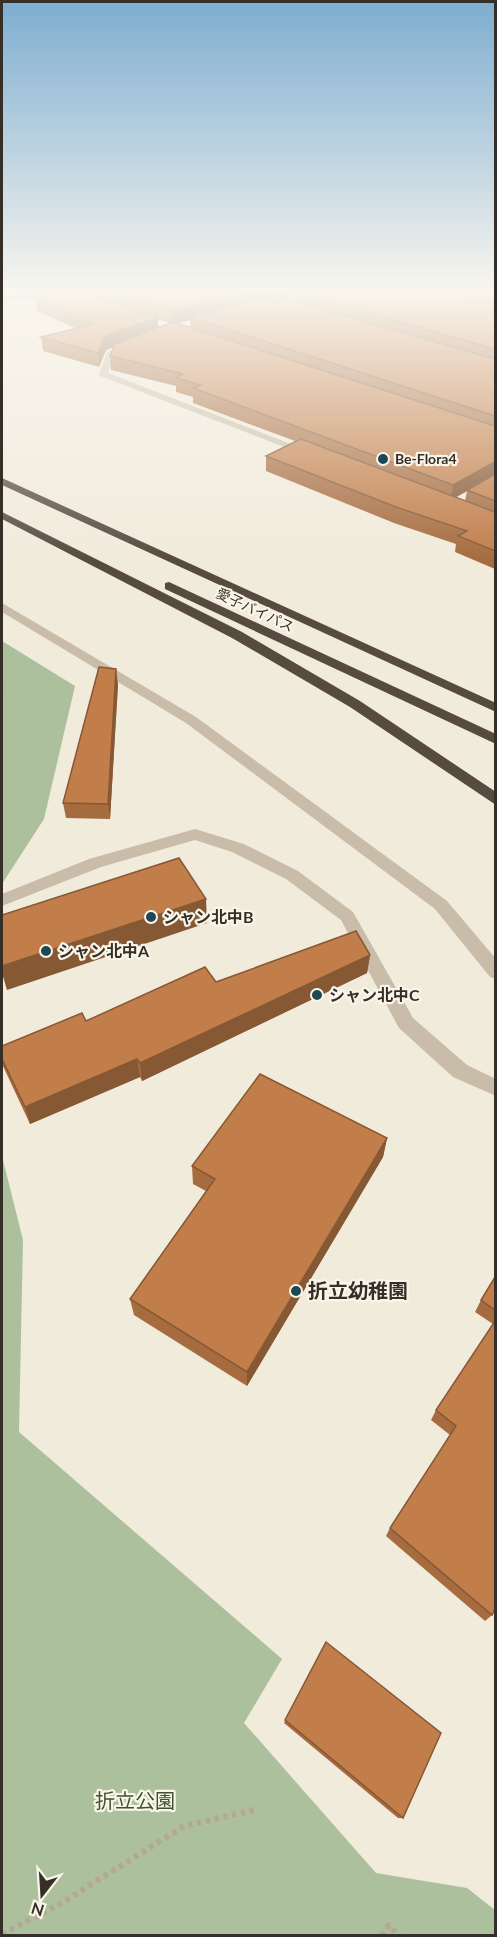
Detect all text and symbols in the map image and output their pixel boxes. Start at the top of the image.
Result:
place label: Be-Flora4 [395,450,457,467]
marker: Be-Flora4 [376,452,390,466]
street label: 愛子バイパス [214,584,297,635]
place label: シャン北中B [163,907,254,926]
marker: シャン北中B [144,910,158,924]
place label: シャン北中A [58,941,150,960]
marker: シャン北中A [39,944,53,958]
place label: シャン北中C [329,985,420,1004]
marker: シャン北中C [310,988,324,1002]
place label: 折立幼稚園 [308,1278,408,1302]
marker: 折立幼稚園 [289,1284,303,1298]
park label: 折立公園 [95,1788,175,1812]
north arrow [12,1865,72,1925]
text: N [29,1899,46,1921]

